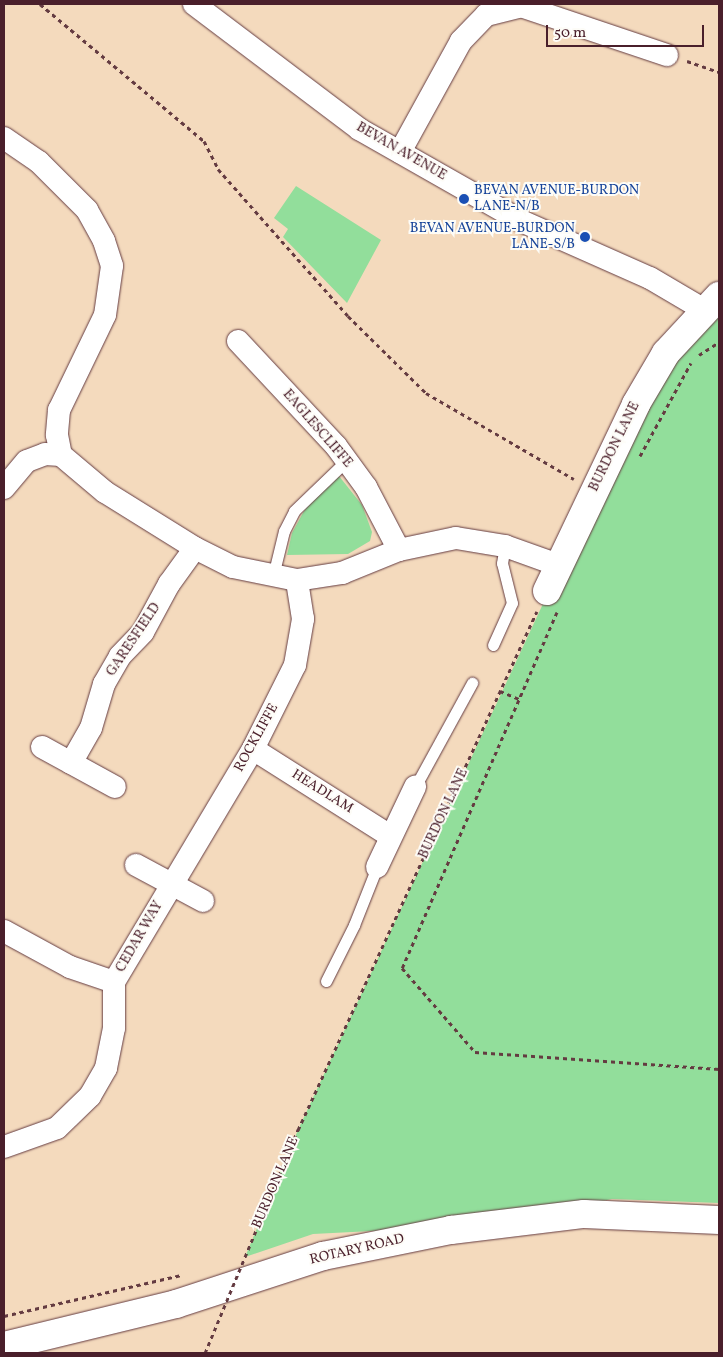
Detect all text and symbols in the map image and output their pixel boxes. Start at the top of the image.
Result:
scale bar [548,15,706,47]
text: 50 m [554,23,586,44]
street label: BEVAN AVENUE [353,119,449,185]
place label: BEVAN AVENUE-BURDON LANE-N/B [474,183,639,216]
marker: BEVAN AVENUE-BURDON LANE-N/B [458,193,470,205]
place label: BEVAN AVENUE-BURDON LANE-S/B [410,221,575,253]
marker: BEVAN AVENUE-BURDON LANE-S/B [579,231,591,243]
street label: EAGLESCLIFFE [278,386,356,472]
street label: BURDON LANE [586,399,644,495]
street label: GARESFIELD [103,600,165,680]
street label: ROCKLIFFE [231,701,283,775]
street label: HEADLAM [288,766,356,818]
street label: BURDON LANE [416,766,472,862]
street label: CEDAR WAY [113,898,167,976]
street label: BURDON LANE [249,1135,303,1231]
street label: ROTARY ROAD [308,1231,406,1269]

